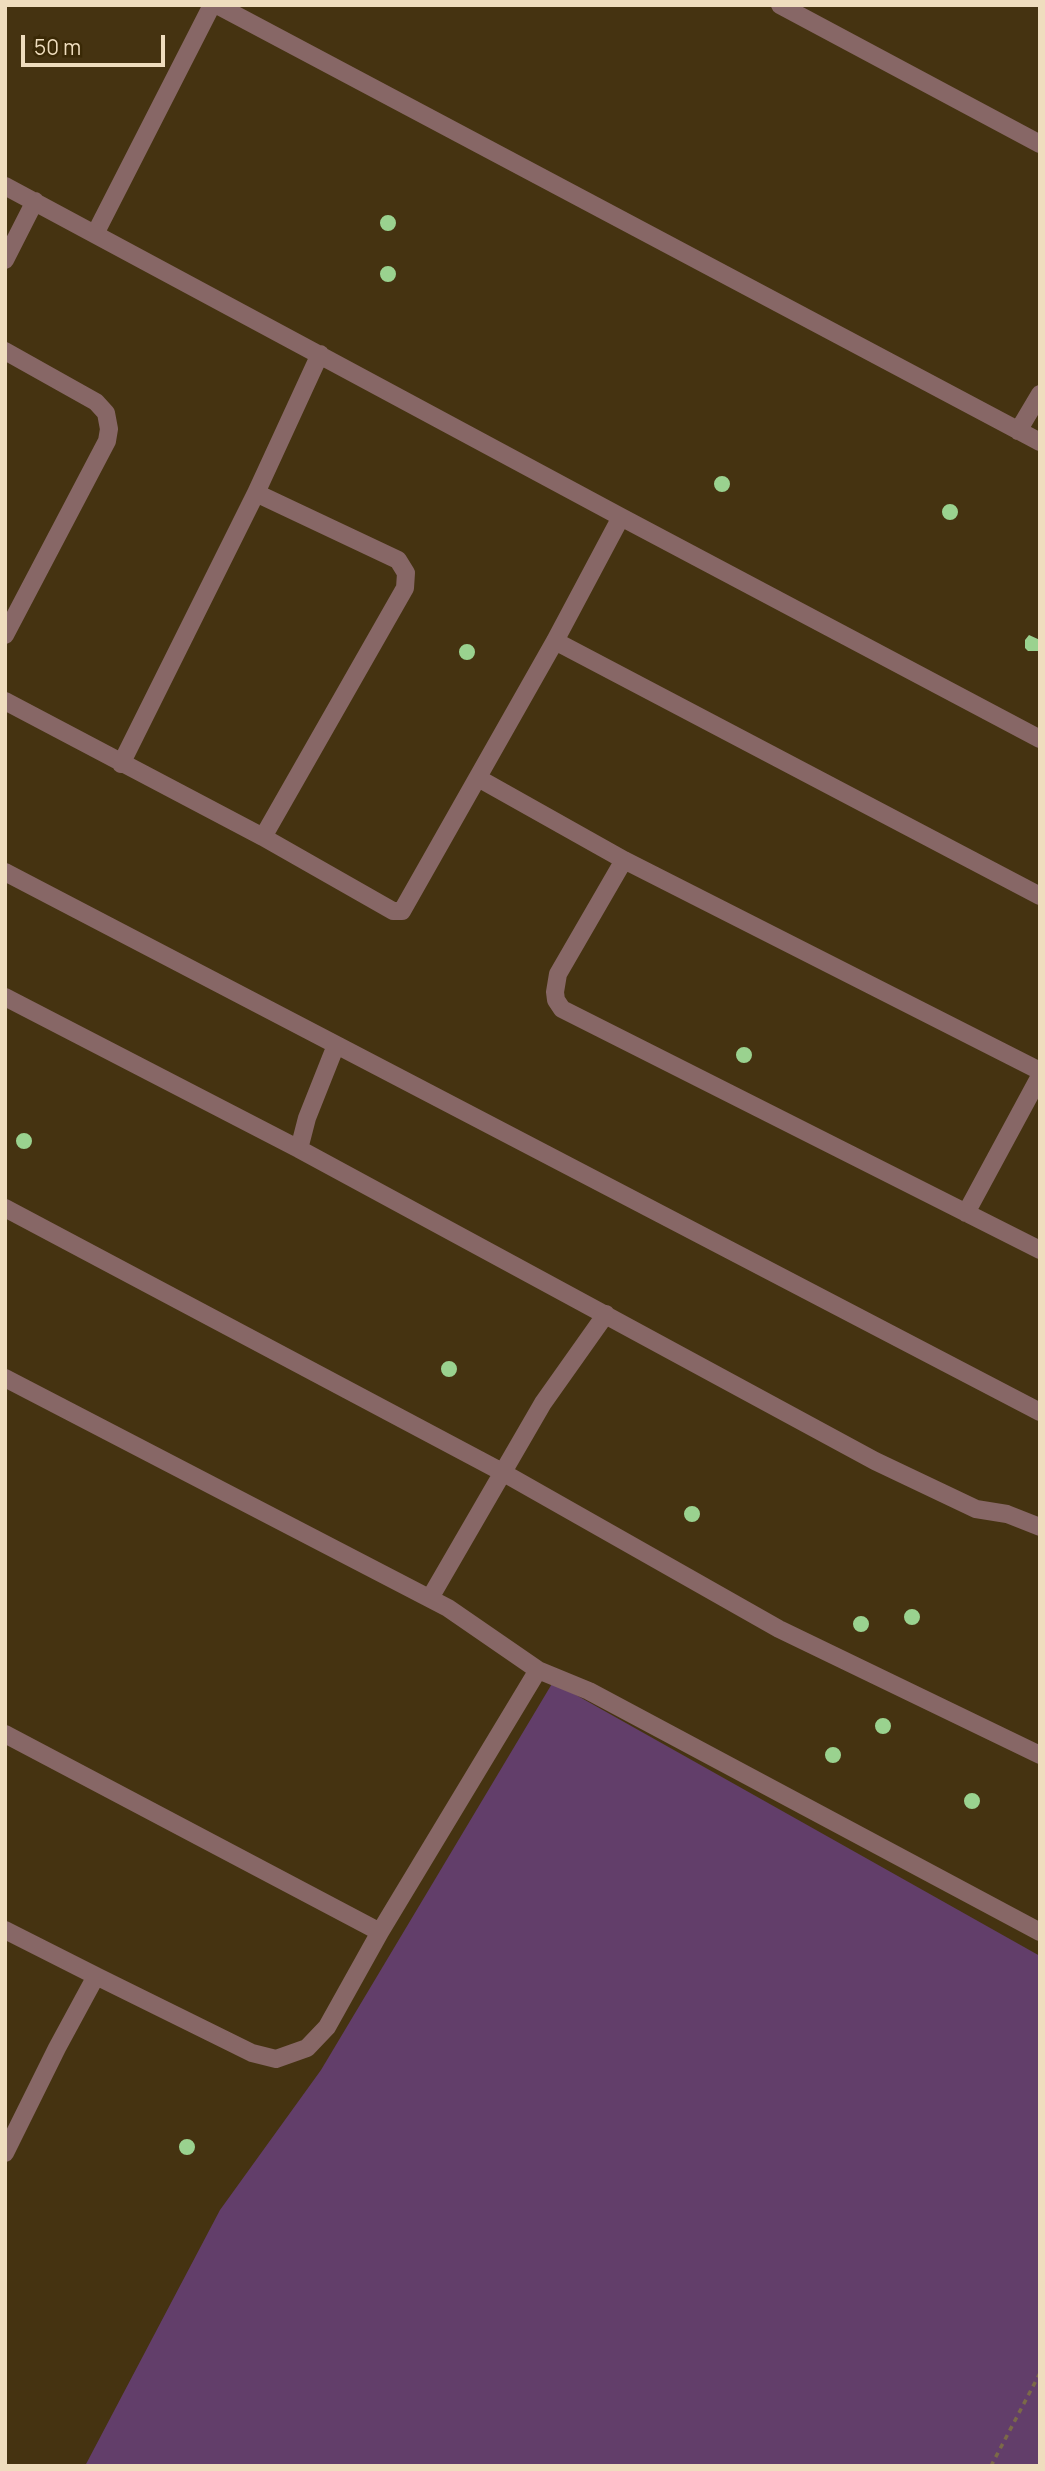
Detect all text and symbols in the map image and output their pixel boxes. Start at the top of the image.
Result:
scale bar [24,21,168,65]
text: 50 m [34,33,81,61]

